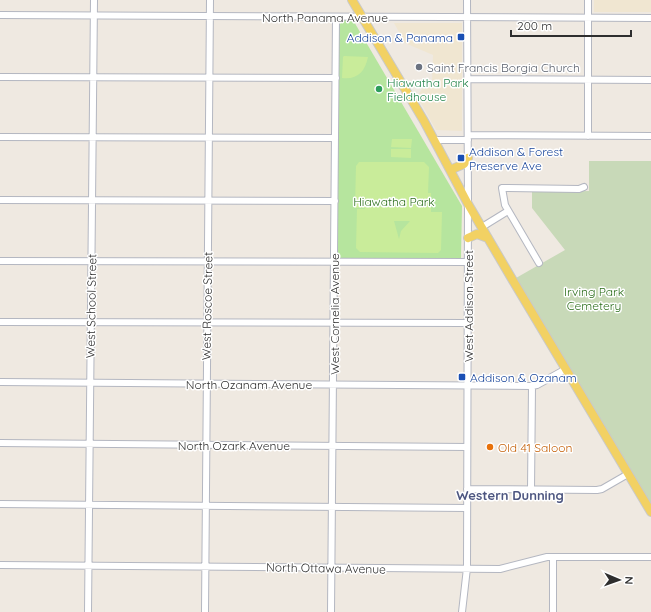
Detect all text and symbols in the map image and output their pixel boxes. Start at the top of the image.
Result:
street label: North Panama Avenue [262,10,388,25]
scale bar [511,12,631,38]
text: 200 m [517,18,552,33]
place label: Addison & Panama [347,30,453,45]
marker: Addison & Panama [456,32,466,42]
place label: Saint Francis Borgia Church [427,60,580,75]
marker: Saint Francis Borgia Church [414,62,424,72]
place label: Hiawatha Park Fieldhouse [387,75,469,104]
marker: Hiawatha Park Fieldhouse [374,84,384,94]
place label: Addison & Forest Preserve Ave [469,144,563,173]
marker: Addison & Forest Preserve Ave [456,153,466,163]
park label: Hiawatha Park [353,194,435,209]
street label: West Addison Street [461,250,476,362]
street label: West Roscoe Street [199,252,215,360]
street label: West Cornelia Avenue [327,253,342,375]
street label: West School Street [83,254,99,358]
park label: Irving Park Cemetery [564,284,624,313]
place label: Addison & Ozanam [470,370,577,385]
marker: Addison & Ozanam [457,372,467,382]
street label: North Ozanam Avenue [186,377,312,392]
street label: North Ozark Avenue [178,438,290,453]
place label: Old 41 Saloon [498,440,572,455]
marker: Old 41 Saloon [485,442,495,452]
district label: Western Dunning [456,487,564,503]
street label: North Ottawa Avenue [266,559,386,577]
north arrow [599,560,639,600]
text: N [622,576,636,585]

